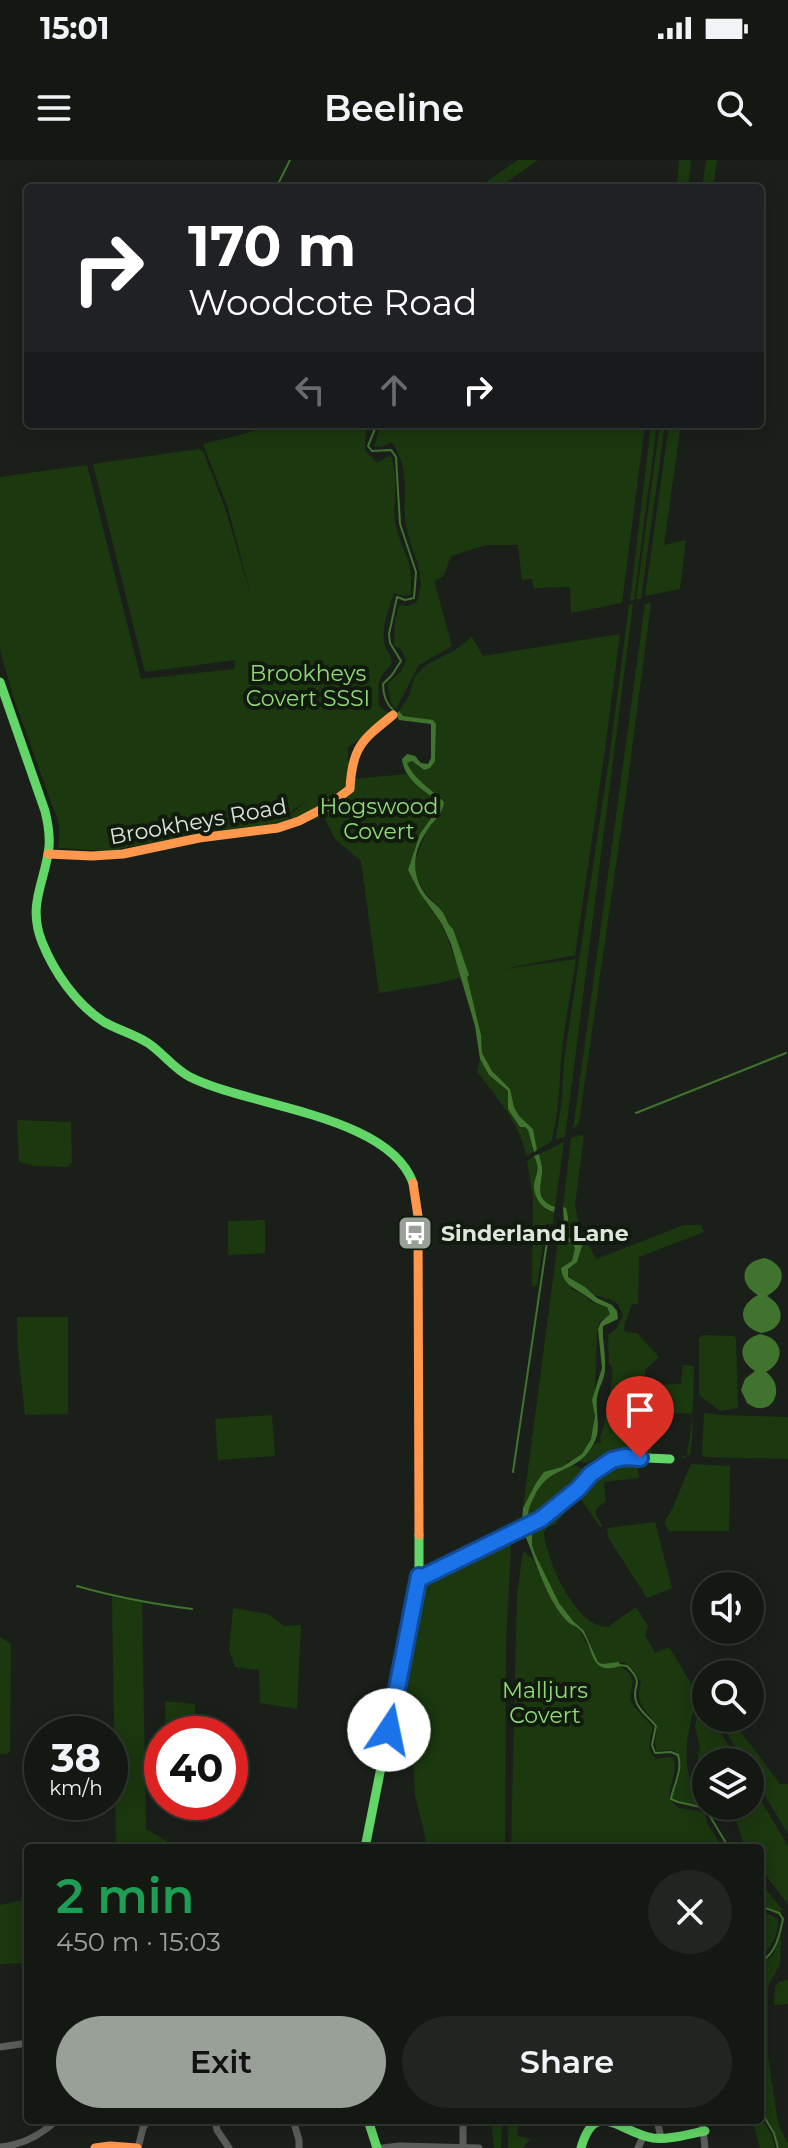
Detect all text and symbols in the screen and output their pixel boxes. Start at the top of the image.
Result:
text: 15:01 [40,10,109,47]
icon: menu [32,86,76,130]
text: Beeline [324,86,464,130]
icon: search [712,86,756,130]
text: 170 m [188,212,356,280]
icon: right [56,216,160,320]
text: Woodcote Road [188,280,477,324]
icon: left [288,368,332,412]
icon: ahead [372,368,416,412]
icon: right [456,368,500,412]
park label: Brookheys Covert SSSI [246,660,370,712]
street label: Brookheys Road [107,793,289,850]
park label: Hogswood Covert [320,793,438,845]
bus stop icon: Sinderland Lane [396,1214,434,1252]
place label: Sinderland Lane [441,1220,629,1247]
pin [606,1376,674,1458]
icon: arrive [618,1388,662,1432]
map controls [692,1572,764,1820]
button: sound [692,1572,764,1644]
button: search [692,1660,764,1732]
park label: Malljurs Covert [502,1677,588,1729]
position arrow [347,1688,431,1772]
speed limit sign: 40 [144,1716,248,1820]
text: 38 [51,1733,101,1782]
button: layers [692,1748,764,1820]
text: km/h [49,1776,103,1800]
text: 2 min [56,1867,194,1925]
button: close [648,1870,732,1954]
text: 450 m · 15:03 [56,1926,221,1958]
button: Exit [56,2016,386,2108]
button: Share [402,2016,732,2108]

